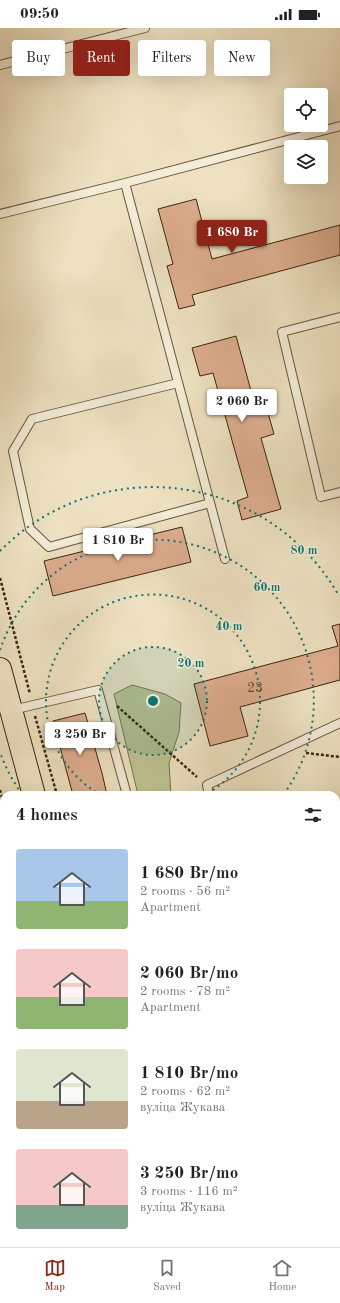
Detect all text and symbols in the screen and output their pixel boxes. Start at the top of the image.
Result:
text: 09:50 [20,7,59,22]
chip: Buy [12,40,65,76]
chip: Rent [73,40,130,76]
chip: Filters [138,40,206,76]
chip: New [214,40,270,76]
map controls [284,88,328,184]
button: locate [284,88,328,132]
button: layers [284,140,328,184]
pin: 1 680 Br [191,220,273,254]
text: 1 680 Br [206,226,258,239]
pin: 2 060 Br [201,389,283,423]
text: 2 060 Br [216,395,268,408]
pin: 1 810 Br [77,528,159,562]
text: 1 810 Br [92,534,144,547]
text: 80 m [291,545,318,557]
text: 60 m [254,582,281,594]
text: 40 m [216,621,243,633]
text: 20 m [178,658,205,670]
house number: 23 [247,681,263,695]
centre of rings [146,694,160,708]
pin: 3 250 Br [39,722,121,756]
text: 3 250 Br [54,728,106,741]
icon: filters [302,804,324,826]
text: 4 homes [16,807,78,824]
icon: home [48,865,96,913]
text: 1 680 Br/mo [140,865,238,882]
text: 2 rooms · 56 m² [140,885,230,898]
text: Apartment [140,901,201,914]
icon: home [48,965,96,1013]
text: 2 060 Br/mo [140,965,238,982]
text: 2 rooms · 78 m² [140,985,230,998]
text: Apartment [140,1001,201,1014]
icon: home [48,1065,96,1113]
text: 1 810 Br/mo [140,1065,238,1082]
text: 2 rooms · 62 m² [140,1085,230,1098]
text: вуліца Жукава [140,1101,225,1114]
icon: home [48,1165,96,1213]
text: 3 250 Br/mo [140,1165,238,1182]
text: 3 rooms · 116 m² [140,1185,238,1198]
text: вуліца Жукава [140,1201,225,1214]
tab: Map [44,1257,66,1295]
tab: Saved [153,1257,181,1295]
tab: Home [268,1257,296,1295]

